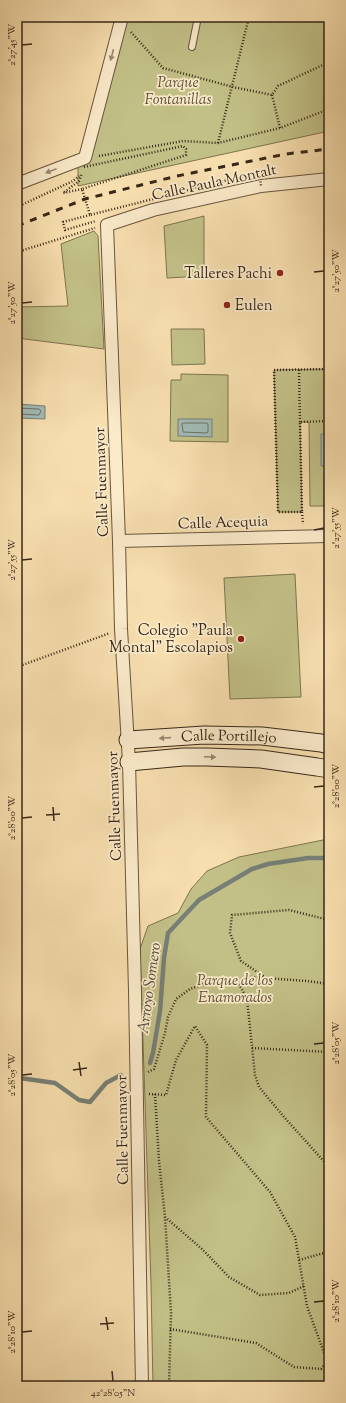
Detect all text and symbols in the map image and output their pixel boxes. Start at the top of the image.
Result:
text: 2°27'45"W [5,24,20,66]
one-way arrow [109,49,115,61]
park label: Parque Fontanillas [144,73,212,111]
street label: Calle Paula Montalt [150,160,279,207]
one-way arrow [44,169,56,175]
text: 2°27'50"W [329,249,344,293]
place label: Talleres Pachi [184,264,272,285]
marker: Talleres Pachi [275,268,285,278]
text: 2°27'50"W [5,281,20,325]
place label: Eulen [235,296,273,317]
marker: Eulen [222,300,232,310]
street label: Calle Fuenmayor [90,426,115,537]
text: 2°27'55"W [329,507,344,549]
street label: Calle Acequia [177,511,269,536]
text: 2°27'55"W [5,539,20,581]
place label: Colegio "Paula Montal" Escolapios [109,621,233,659]
marker: Colegio "Paula Montal" Escolapios [236,634,246,644]
street label: Calle Portillejo [180,726,278,750]
one-way arrow [159,734,171,741]
street label: Calle Fuenmayor [103,750,128,861]
one-way arrow [204,754,217,760]
text: 2°28'00"W [329,764,344,808]
text: 2°28'00"W [5,796,20,840]
water label: Arroyo Somero [133,941,168,1035]
park label: Parque de los Enamorados [197,971,273,1009]
text: 2°28'05"W [329,1022,344,1064]
text: 2°28'05"W [5,1054,20,1096]
street label: Calle Fuenmayor [112,1074,135,1185]
text: 2°28'10"W [329,1280,344,1322]
text: 2°28'10"W [5,1311,20,1353]
text: 42°28'05"N [91,1386,135,1401]

